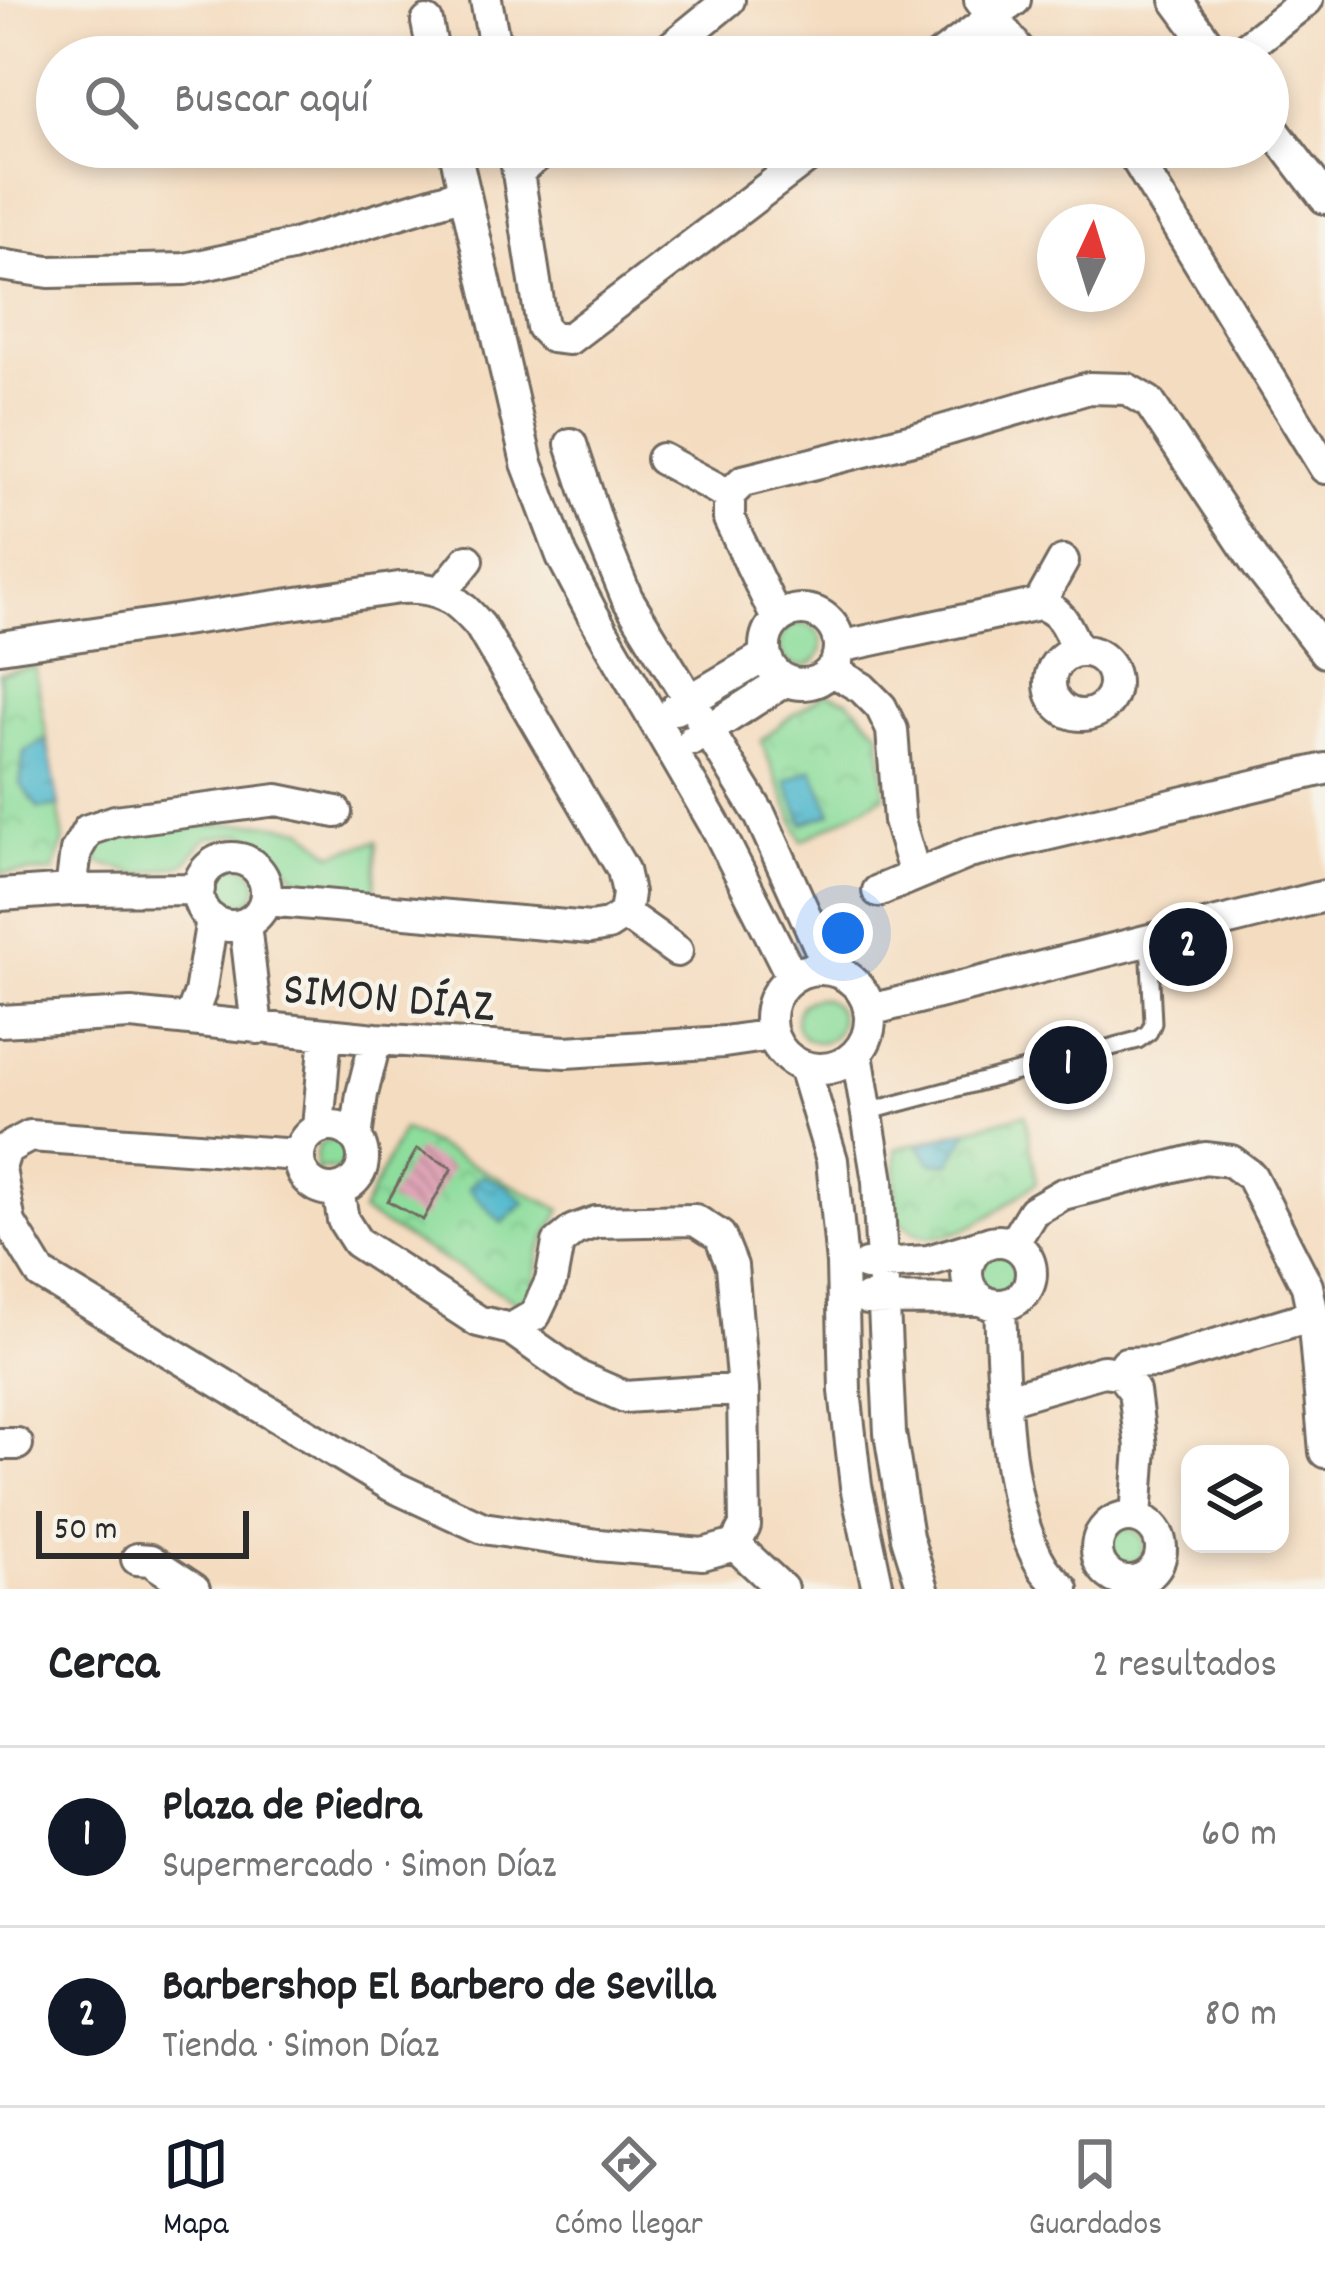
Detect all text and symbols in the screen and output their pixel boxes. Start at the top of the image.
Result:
search box [36,36,1289,168]
icon: search [78,69,144,135]
text: Buscar aquí [174,70,369,134]
north arrow [1037,204,1145,312]
pin: 2 [1149,902,1227,992]
your location [813,903,873,963]
street label: SIMON DÍAZ [280,958,497,1045]
pin: 1 [1029,1020,1107,1110]
map controls [1181,1445,1289,1553]
button: layers [1181,1445,1289,1553]
scale bar [36,1505,249,1558]
text: 50 m [54,1508,118,1555]
text: Cerca [48,1631,159,1703]
text: 2 resultados [1092,1640,1277,1695]
text: Plaza de Piedra [162,1777,421,1841]
text: 1 [83,1809,91,1864]
text: 60 m [1201,1809,1277,1864]
text: Supermercado · Simon Díaz [162,1841,556,1896]
text: Barbershop El Barbero de Sevilla [162,1957,715,2021]
text: 2 [78,1989,96,2044]
text: 80 m [1204,1989,1277,2044]
text: Tienda · Simon Díaz [162,2021,439,2076]
tab: Mapa [163,2131,229,2250]
tab: Cómo llegar [555,2131,703,2250]
tab: Guardados [1029,2131,1162,2250]

